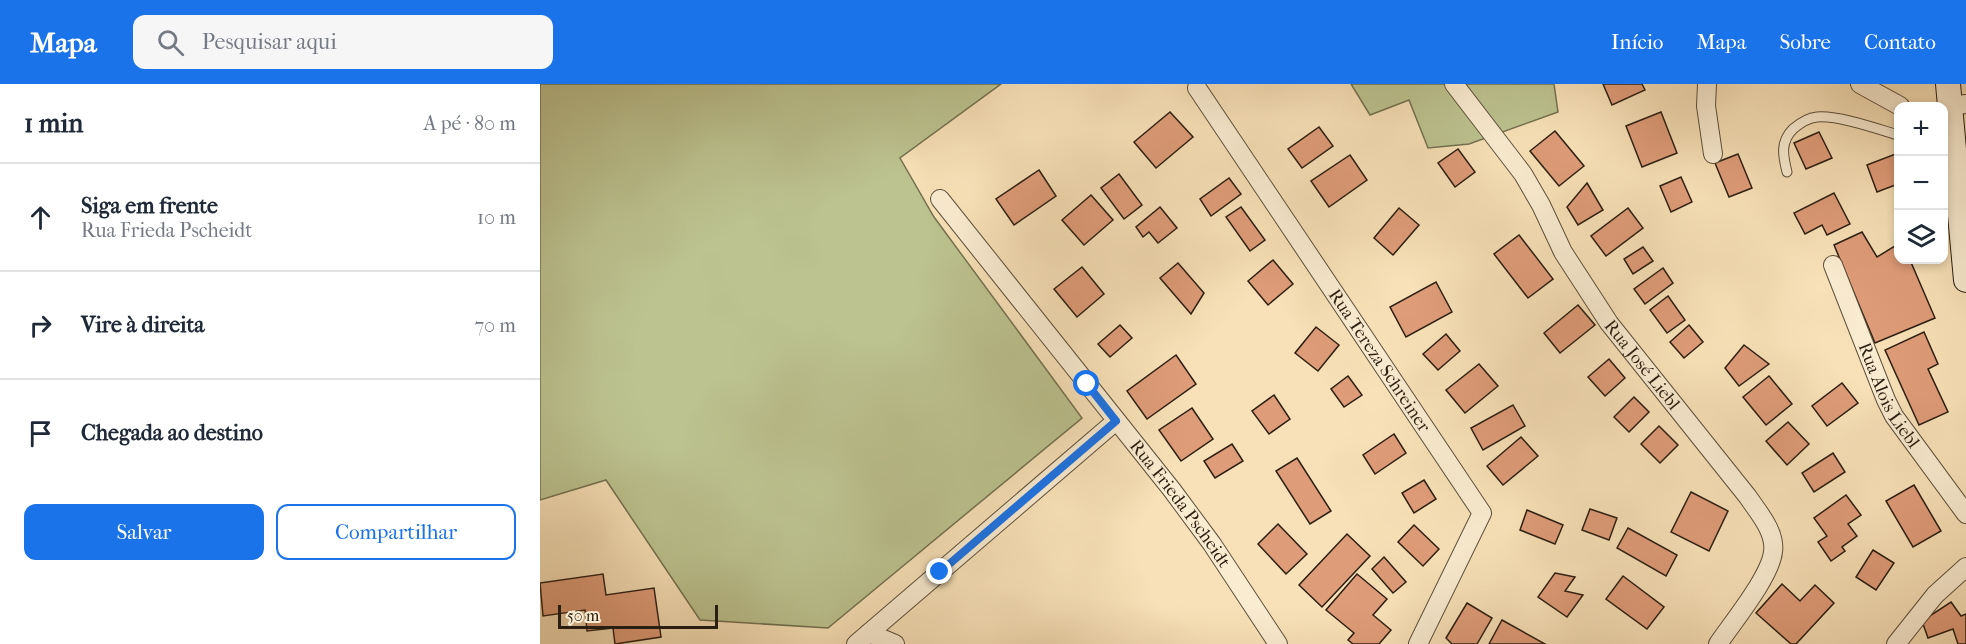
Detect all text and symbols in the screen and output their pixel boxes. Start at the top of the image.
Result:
search box [133,15,553,69]
text: Mapa [30,26,97,59]
icon: search [154,26,187,59]
text: Pesquisar aqui [202,29,337,55]
text: Início [1611,30,1663,54]
text: Mapa [1696,30,1746,54]
text: Sobre [1779,30,1831,54]
text: Contato [1864,30,1936,54]
map controls [1894,102,1948,264]
button: + [1894,102,1948,156]
text: 1 min [24,108,83,139]
text: A pé · 80 m [423,112,516,135]
button: − [1894,156,1948,210]
text: Siga em frente [81,193,218,219]
icon: ahead [24,201,57,234]
text: 10 m [477,206,516,229]
button: layers [1894,210,1948,264]
text: Rua Frieda Pscheidt [81,219,252,242]
street label: Rua Tereza Schreiner [1324,285,1435,436]
icon: right [24,309,57,342]
text: Vire à direita [81,312,204,338]
text: 70 m [474,314,516,337]
street label: Rua José Liebl [1600,315,1685,414]
street label: Rua Alois Liebl [1854,339,1924,452]
route start [1073,370,1099,396]
icon: arrive [24,417,57,450]
text: Chegada ao destino [81,420,263,446]
street label: Rua Frieda Pscheidt [1126,435,1235,572]
button: Salvar [24,504,264,560]
button: Compartilhar [276,504,516,560]
route end [926,558,952,584]
scale bar [558,602,718,630]
text: 50 m [567,606,599,625]

